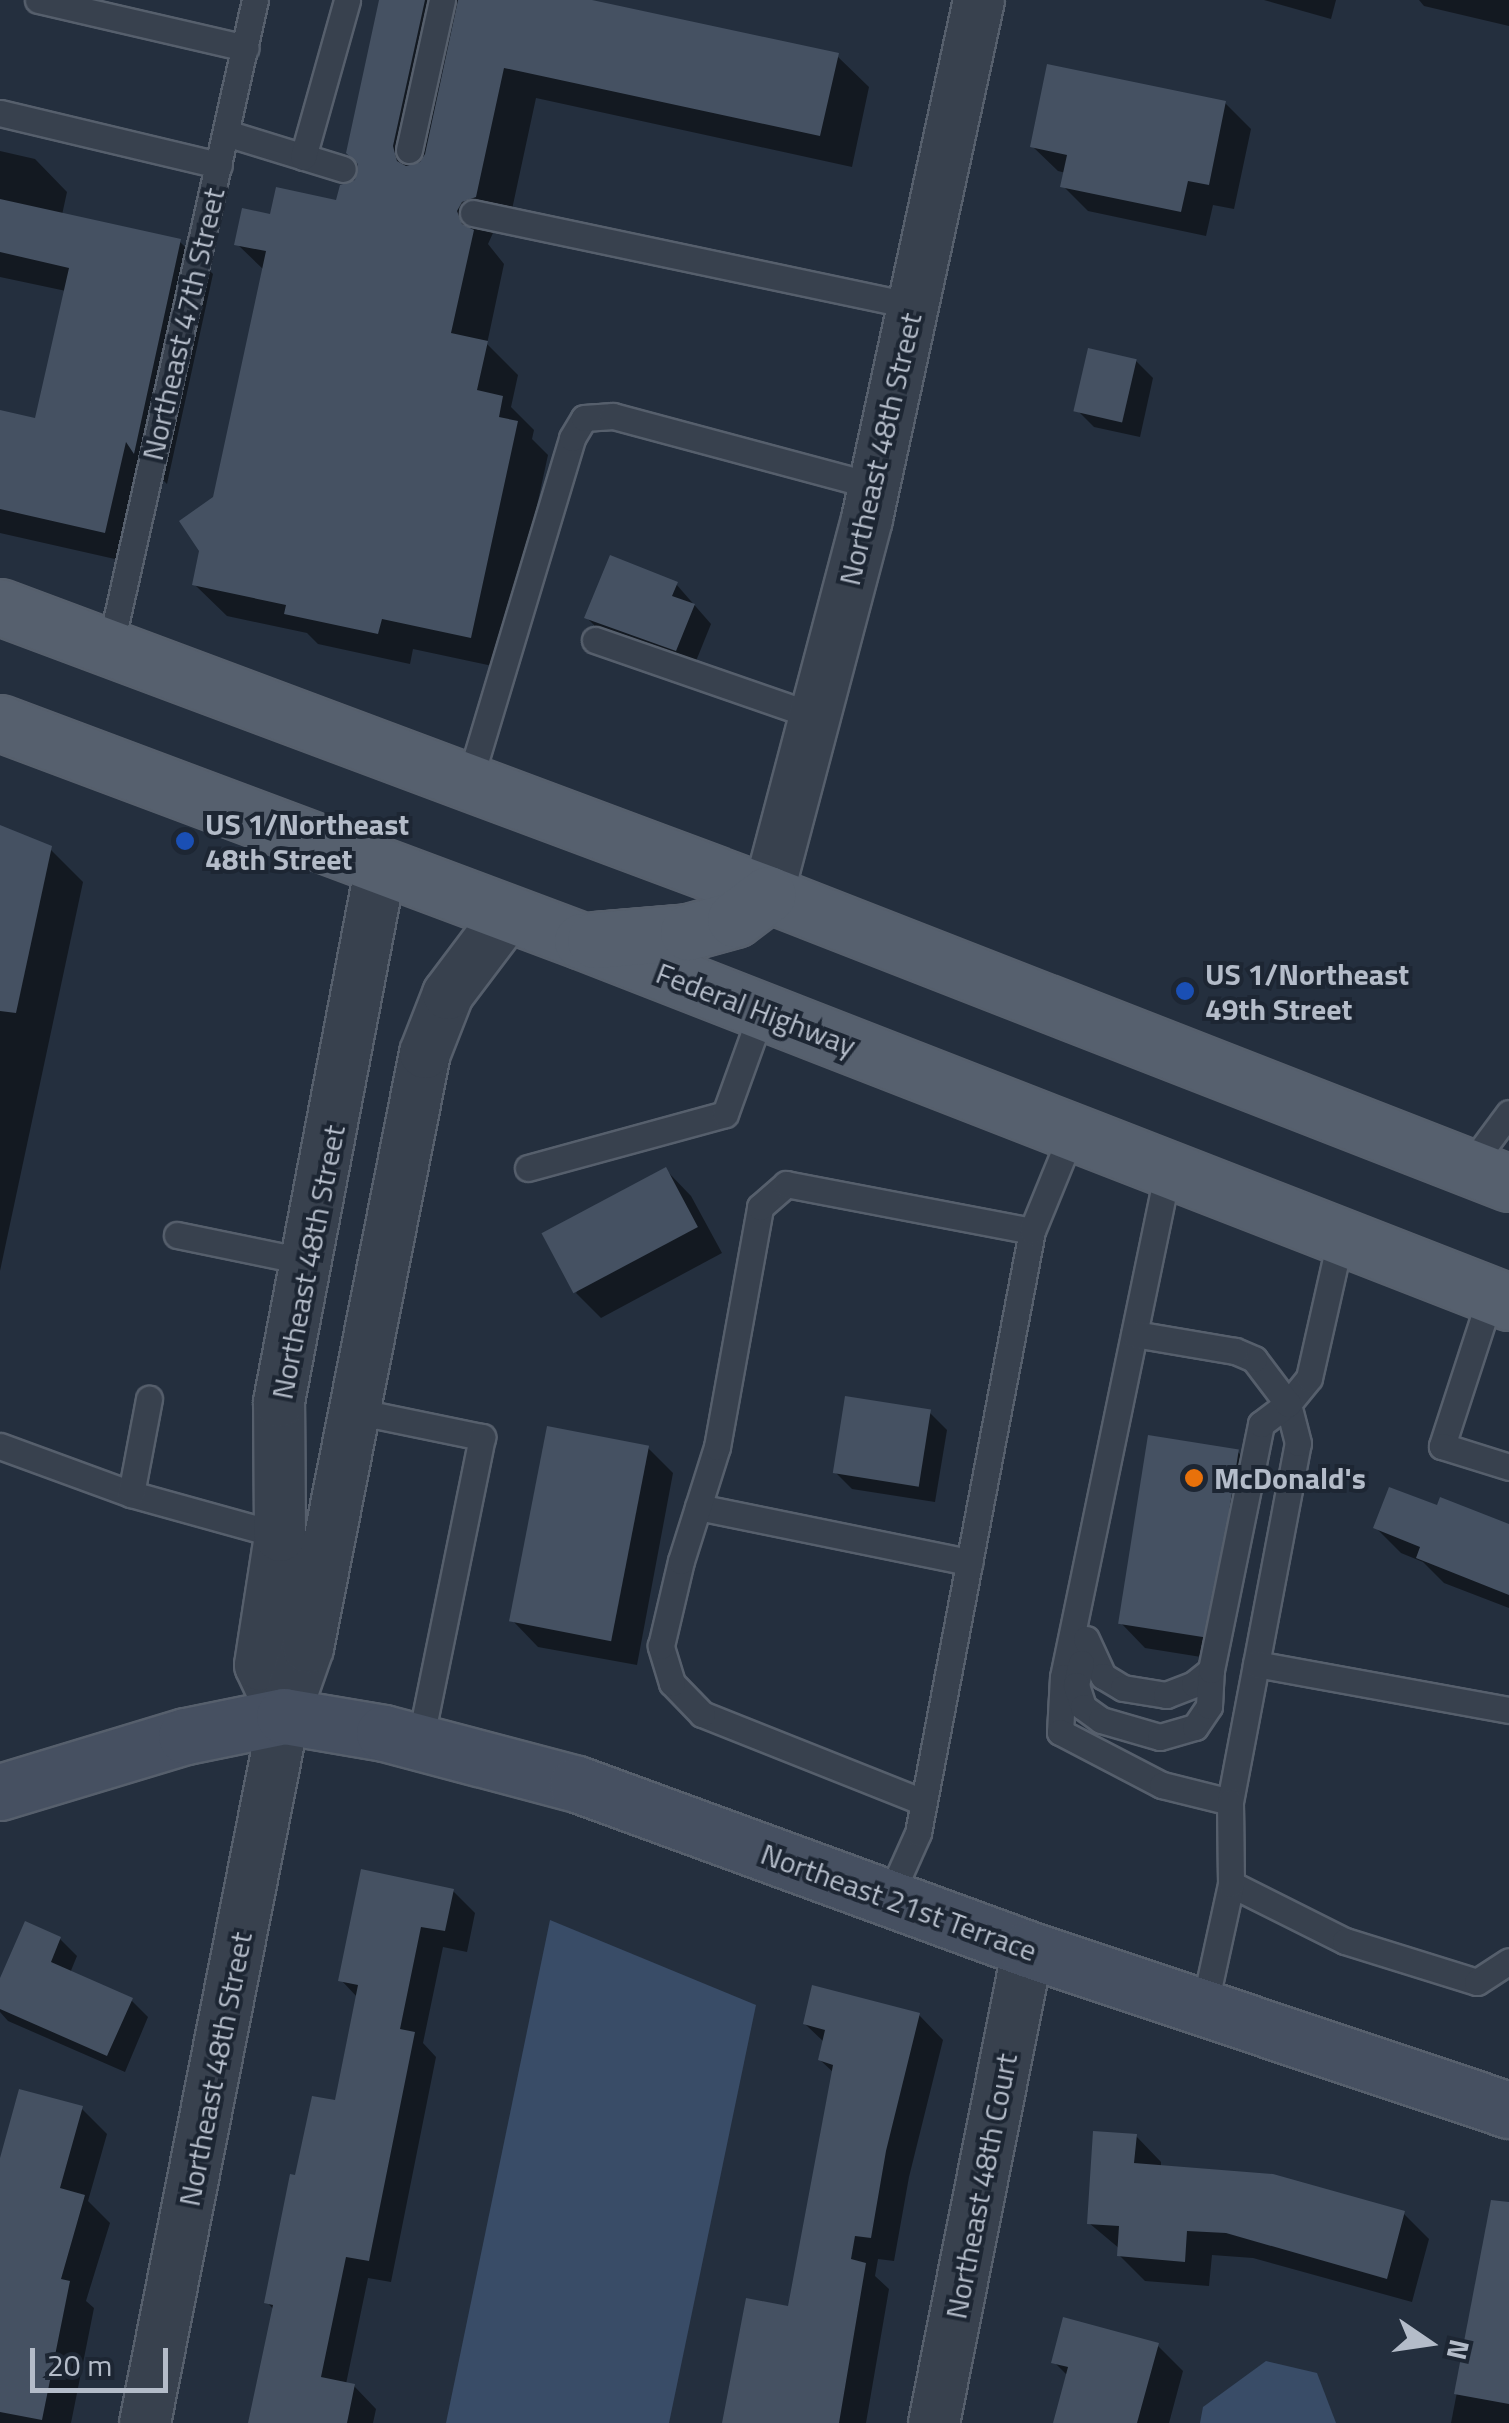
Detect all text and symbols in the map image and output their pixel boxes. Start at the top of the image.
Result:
street label: Northeast 47th Street [134,184,232,464]
street label: Northeast 48th Street [831,309,929,589]
place label: US 1/Northeast 48th Street [205,806,409,876]
marker: US 1/Northeast 48th Street [174,830,196,852]
street label: Federal Highway [651,954,861,1064]
place label: US 1/Northeast 49th Street [1205,956,1409,1026]
marker: US 1/Northeast 49th Street [1174,980,1196,1002]
street label: Northeast 48th Street [264,1122,352,1402]
place label: McDonald's [1214,1460,1366,1496]
marker: McDonald's [1183,1467,1205,1489]
street label: Northeast 21st Terrace [756,1835,1042,1969]
street label: Northeast 48th Street [171,1929,259,2209]
street label: Northeast 48th Court [938,2050,1024,2322]
north arrow [1379,2293,1479,2393]
scale bar [35,2328,172,2390]
text: N [1436,2336,1482,2364]
text: 20 m [47,2342,112,2388]

